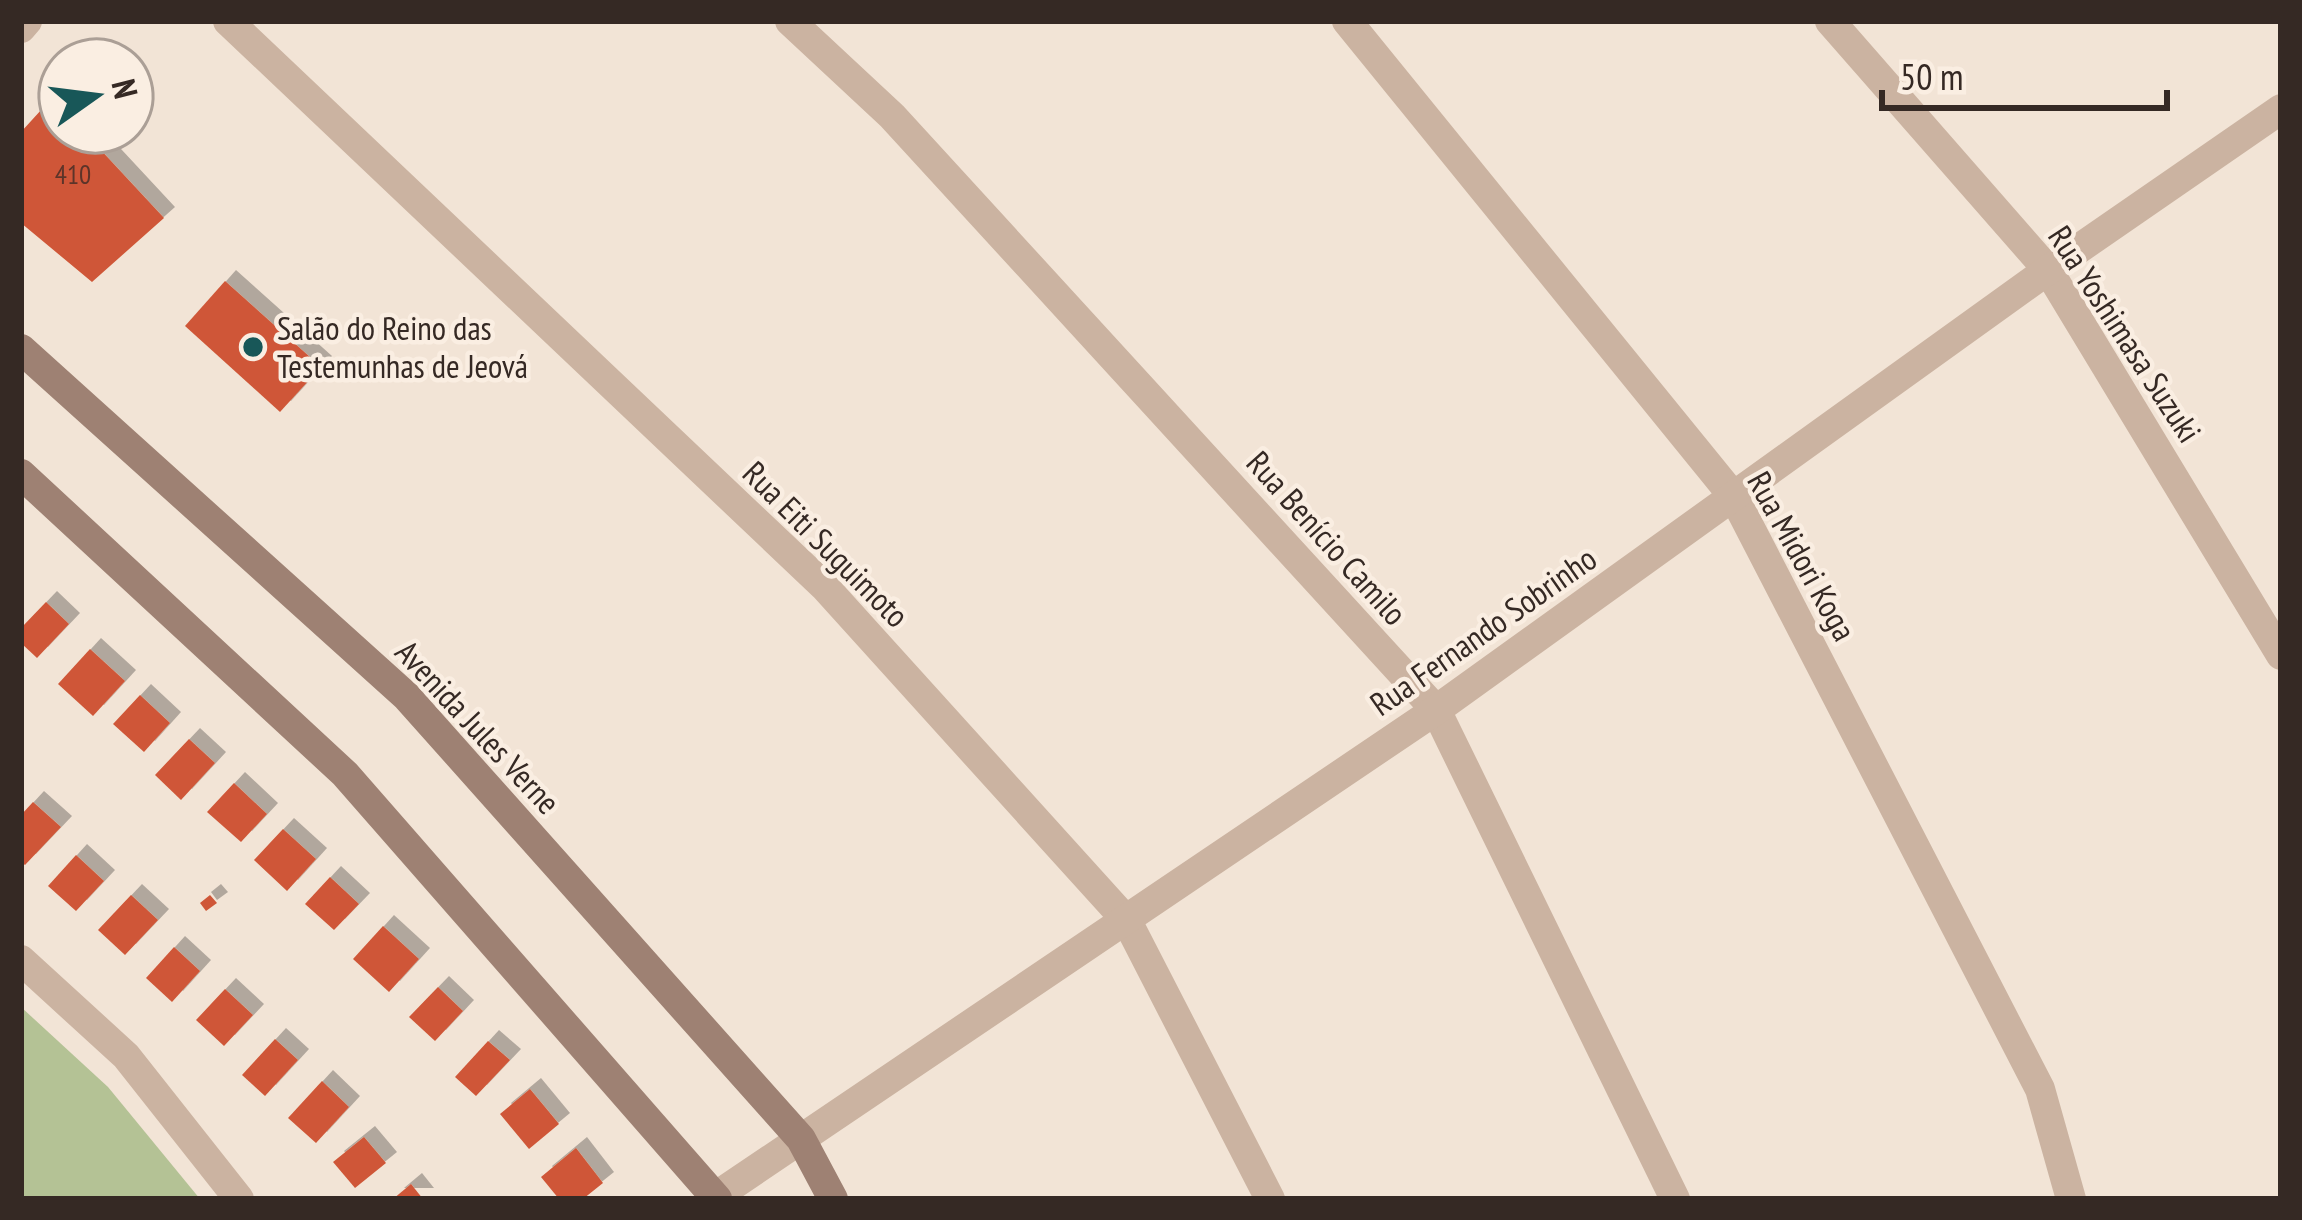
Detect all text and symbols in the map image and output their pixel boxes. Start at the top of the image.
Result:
north arrow [36,36,156,156]
scale bar [1882,36,2167,110]
text: 50 m [1900,53,1963,100]
text: N [103,75,149,102]
house number: 410 [55,157,91,191]
street label: Rua Yoshimasa Suzuki [2039,217,2212,450]
place label: Salão do Reino das Testemunhas de Jeová [277,306,528,387]
marker: Salão do Reino das Testemunhas de Jeová [240,334,266,360]
street label: Rua Benício Camilo [1238,442,1417,634]
street label: Rua Eiti Suguimoto [734,451,919,636]
street label: Rua Midori Koga [1738,464,1867,648]
street label: Rua Fernando Sobrinho [1361,537,1604,725]
street label: Avenida Jules Verne [387,631,570,823]

